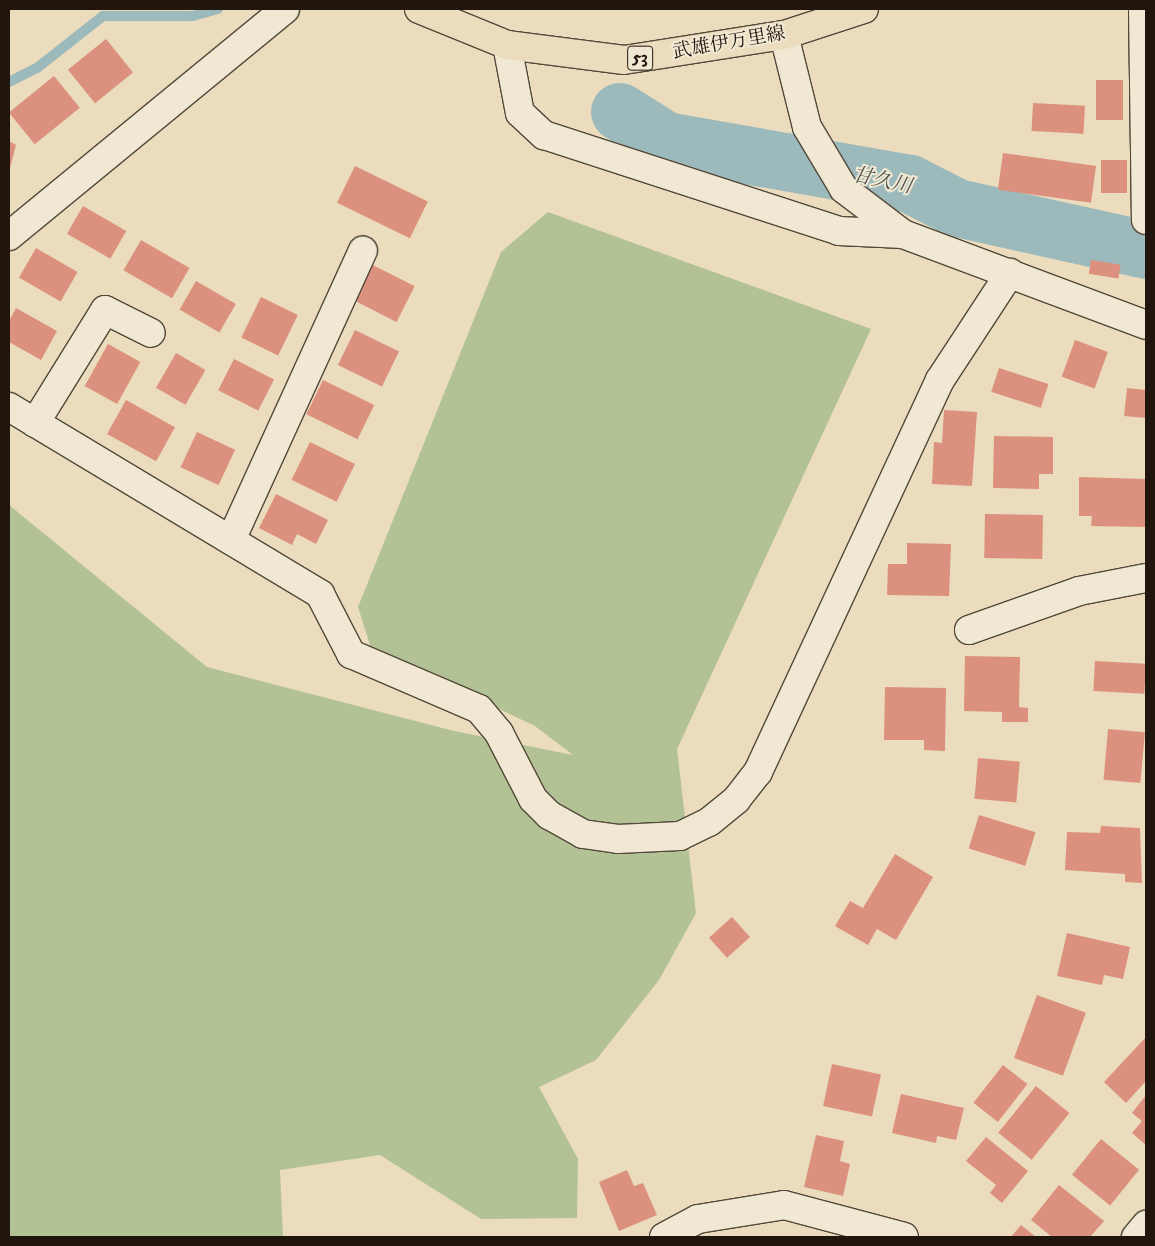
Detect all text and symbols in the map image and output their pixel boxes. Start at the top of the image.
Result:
street label: 武雄伊万里線 [671,22,787,64]
road number: 53 [626,42,654,74]
water label: 甘久川 [850,163,914,199]

